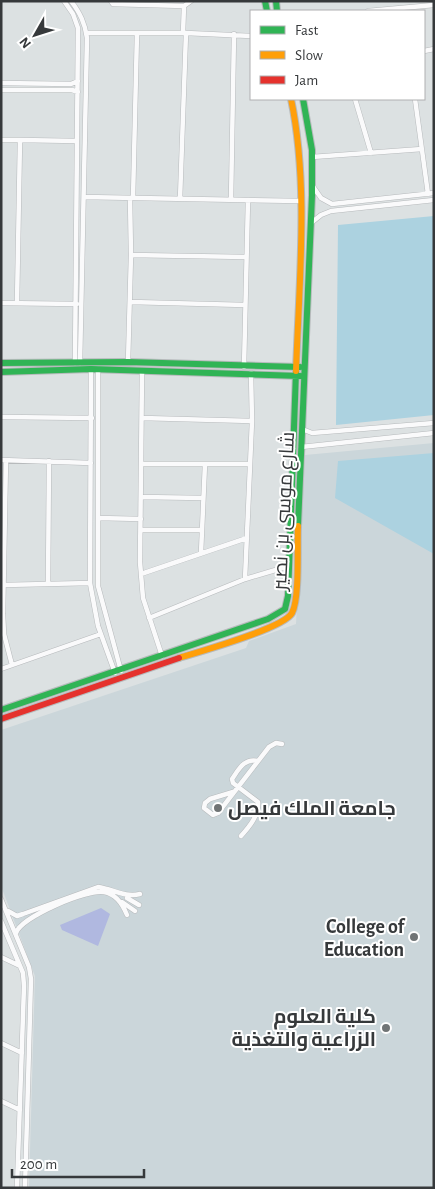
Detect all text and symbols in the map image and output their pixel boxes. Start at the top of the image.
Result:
north arrow [10,10,60,60]
legend [250,10,425,100]
text: Fast [295,23,319,38]
text: N [17,34,34,51]
text: Slow [295,48,323,63]
text: Jam [295,73,318,88]
street label: شارع موسى بن نصير [270,431,301,592]
place label: جامعة الملك فيصل [228,799,396,820]
marker: جامعة الملك فيصل [212,802,224,814]
place label: College of Education [324,917,405,960]
marker: College of Education [408,931,420,943]
place label: كلية العلوم الزراعية والتغذية [232,1007,376,1051]
marker: كلية العلوم الزراعية والتغذية [380,1022,392,1034]
scale bar [12,1146,145,1178]
text: 200 m [20,1157,57,1172]

